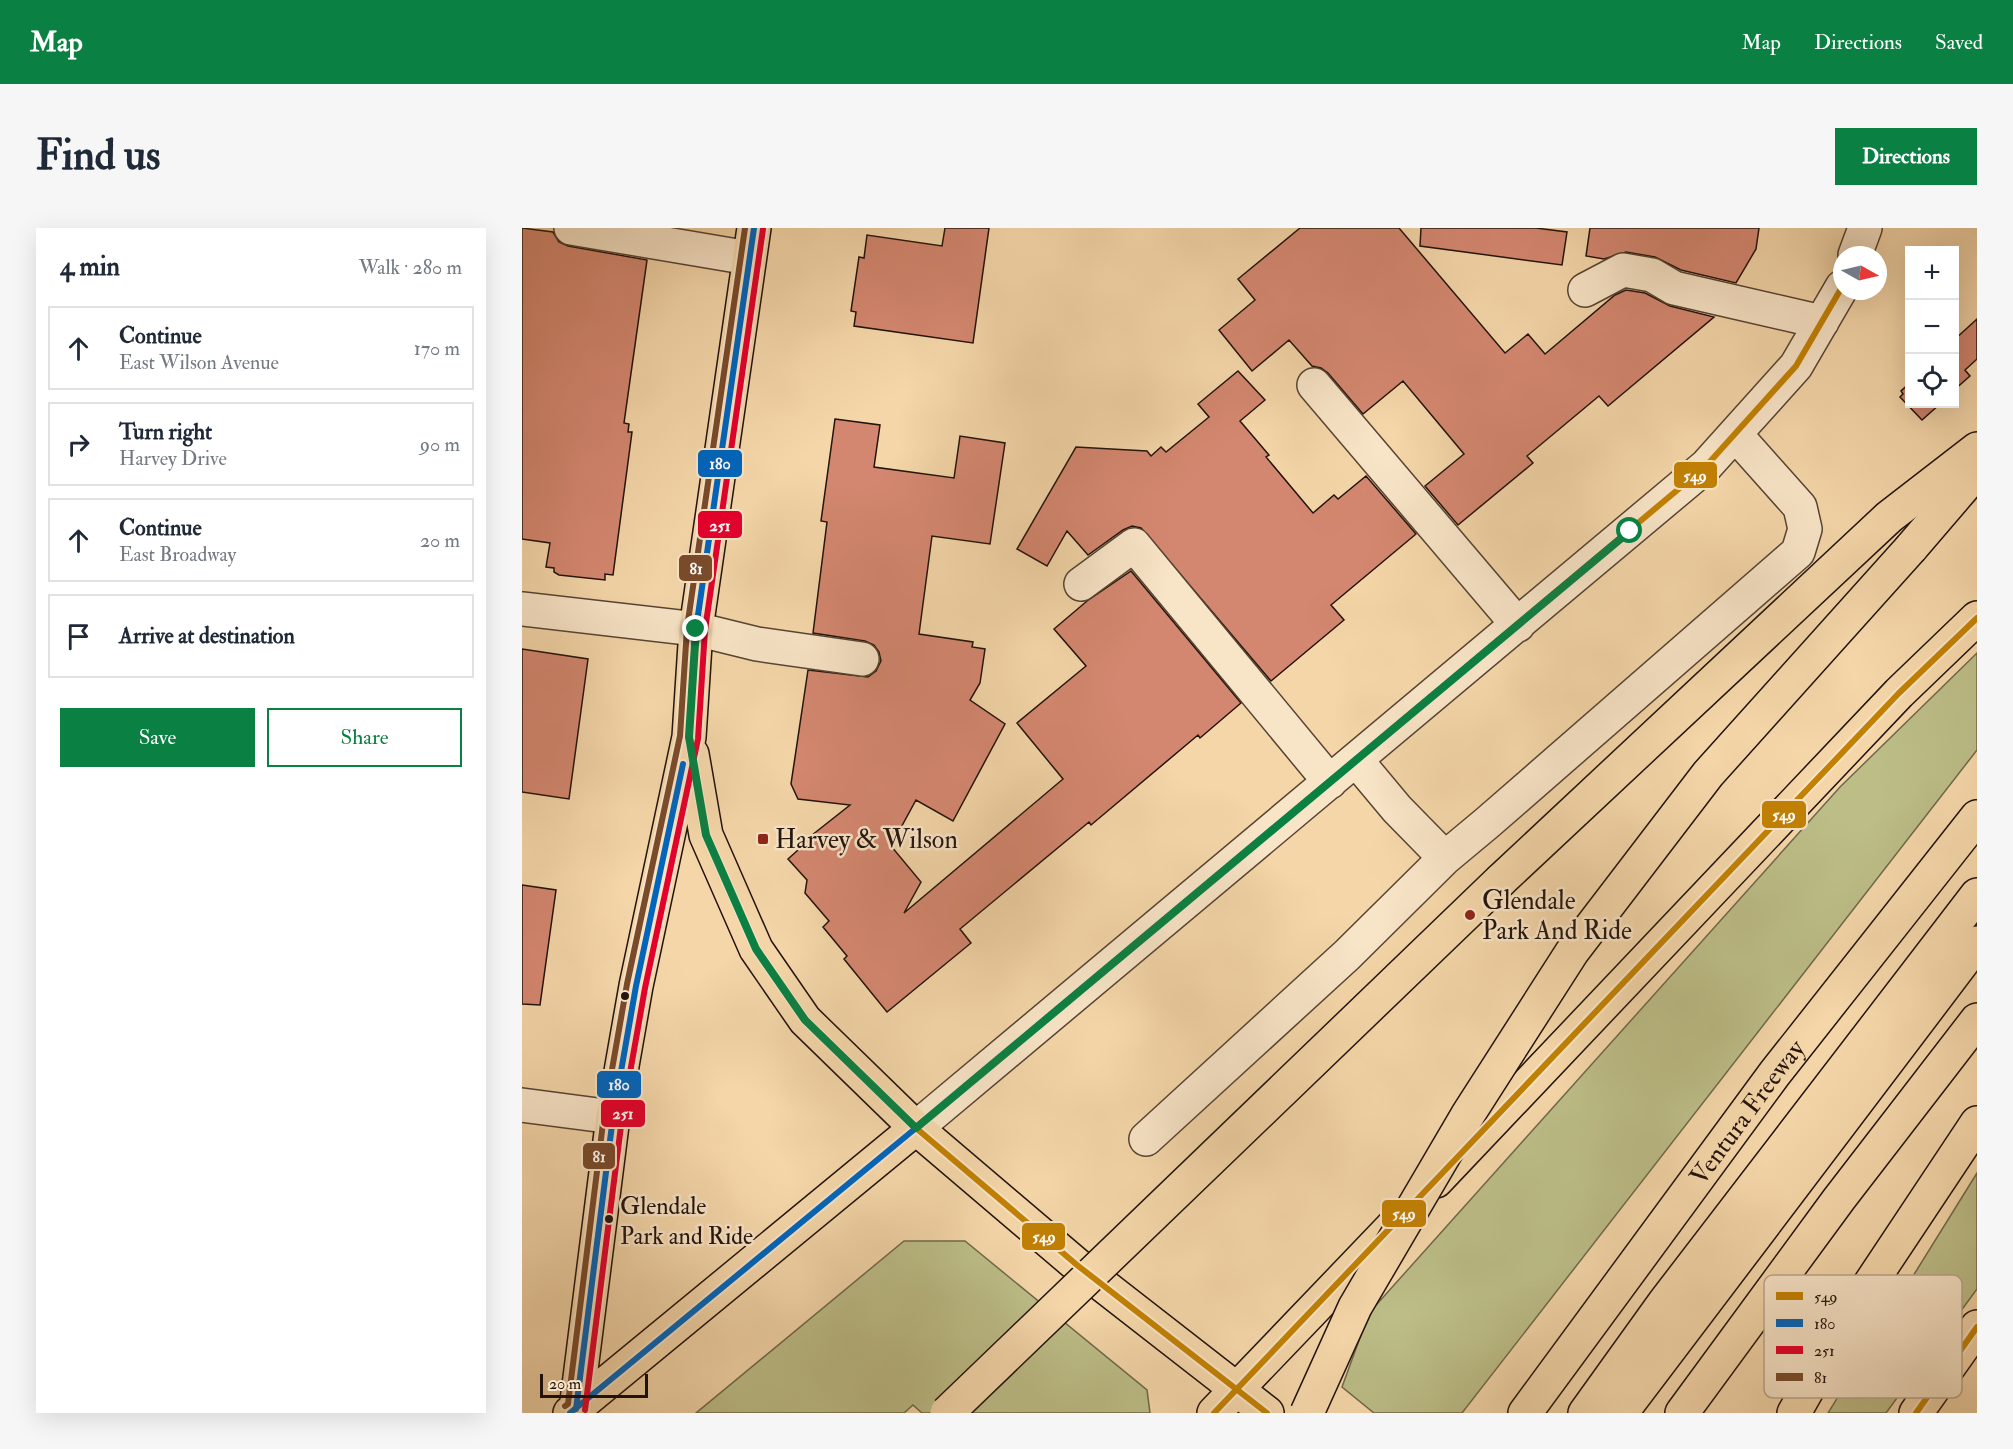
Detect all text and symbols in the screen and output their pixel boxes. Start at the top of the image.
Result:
text: Map [30,25,83,60]
text: Map [1741,29,1781,56]
text: Directions [1814,29,1902,56]
text: Saved [1935,29,1983,56]
button: Directions [1835,128,1977,185]
text: Find us [36,130,160,182]
north arrow [1833,246,1887,300]
map controls [1905,246,1959,408]
button: + [1905,246,1959,300]
text: 4 min [60,251,120,283]
text: Walk · 280 m [359,255,462,280]
button: − [1905,300,1959,354]
text: Continue [119,322,202,350]
icon: ahead [62,332,95,365]
text: 170 m [414,336,460,361]
text: East Wilson Avenue [119,350,279,375]
button: locate [1905,354,1959,408]
text: Turn right [119,418,212,446]
icon: right [62,428,95,461]
text: 90 m [420,432,460,457]
text: Harvey Drive [119,446,227,471]
line badge: 180 [697,449,743,478]
text: 180 [709,454,731,474]
line badge: 549 [1673,461,1718,489]
text: 549 [1683,466,1707,486]
line badge: 251 [697,510,743,539]
text: Continue [119,514,202,542]
text: 251 [710,516,731,536]
route start [1616,517,1642,543]
icon: ahead [62,524,95,557]
text: 20 m [420,528,460,553]
text: East Broadway [119,542,236,567]
line badge: 81 [678,554,713,582]
text: 81 [689,559,703,579]
route end [682,615,708,641]
icon: arrive [62,620,95,653]
text: Arrive at destination [119,622,295,650]
button: Save [60,708,255,767]
button: Share [267,708,462,767]
line badge: 549 [1761,800,1807,829]
text: 549 [1772,805,1796,825]
place label: Harvey & Wilson [775,824,958,856]
marker: Harvey & Wilson [756,832,770,846]
place label: Glendale Park And Ride [1482,885,1632,947]
marker: Glendale Park And Ride [1463,908,1477,922]
unlabelled marker [619,990,631,1002]
street label: Ventura Freeway [1683,1033,1813,1191]
line badge: 180 [596,1070,642,1099]
text: 180 [608,1075,630,1095]
line badge: 251 [600,1099,646,1128]
text: 251 [613,1104,634,1124]
line badge: 81 [582,1142,616,1170]
text: 81 [592,1147,606,1167]
place label: Glendale Park and Ride [620,1191,753,1252]
line badge: 549 [1381,1199,1427,1228]
text: 549 [1392,1204,1416,1224]
marker: Glendale Park and Ride [603,1213,615,1225]
line badge: 549 [1021,1222,1066,1251]
text: 549 [1032,1227,1056,1247]
legend [1764,1275,1962,1398]
text: 549 [1814,1287,1837,1307]
text: 180 [1814,1314,1835,1334]
text: 251 [1814,1341,1835,1361]
text: 81 [1814,1368,1827,1388]
scale bar [540,1371,648,1398]
text: 20 m [549,1374,581,1394]

